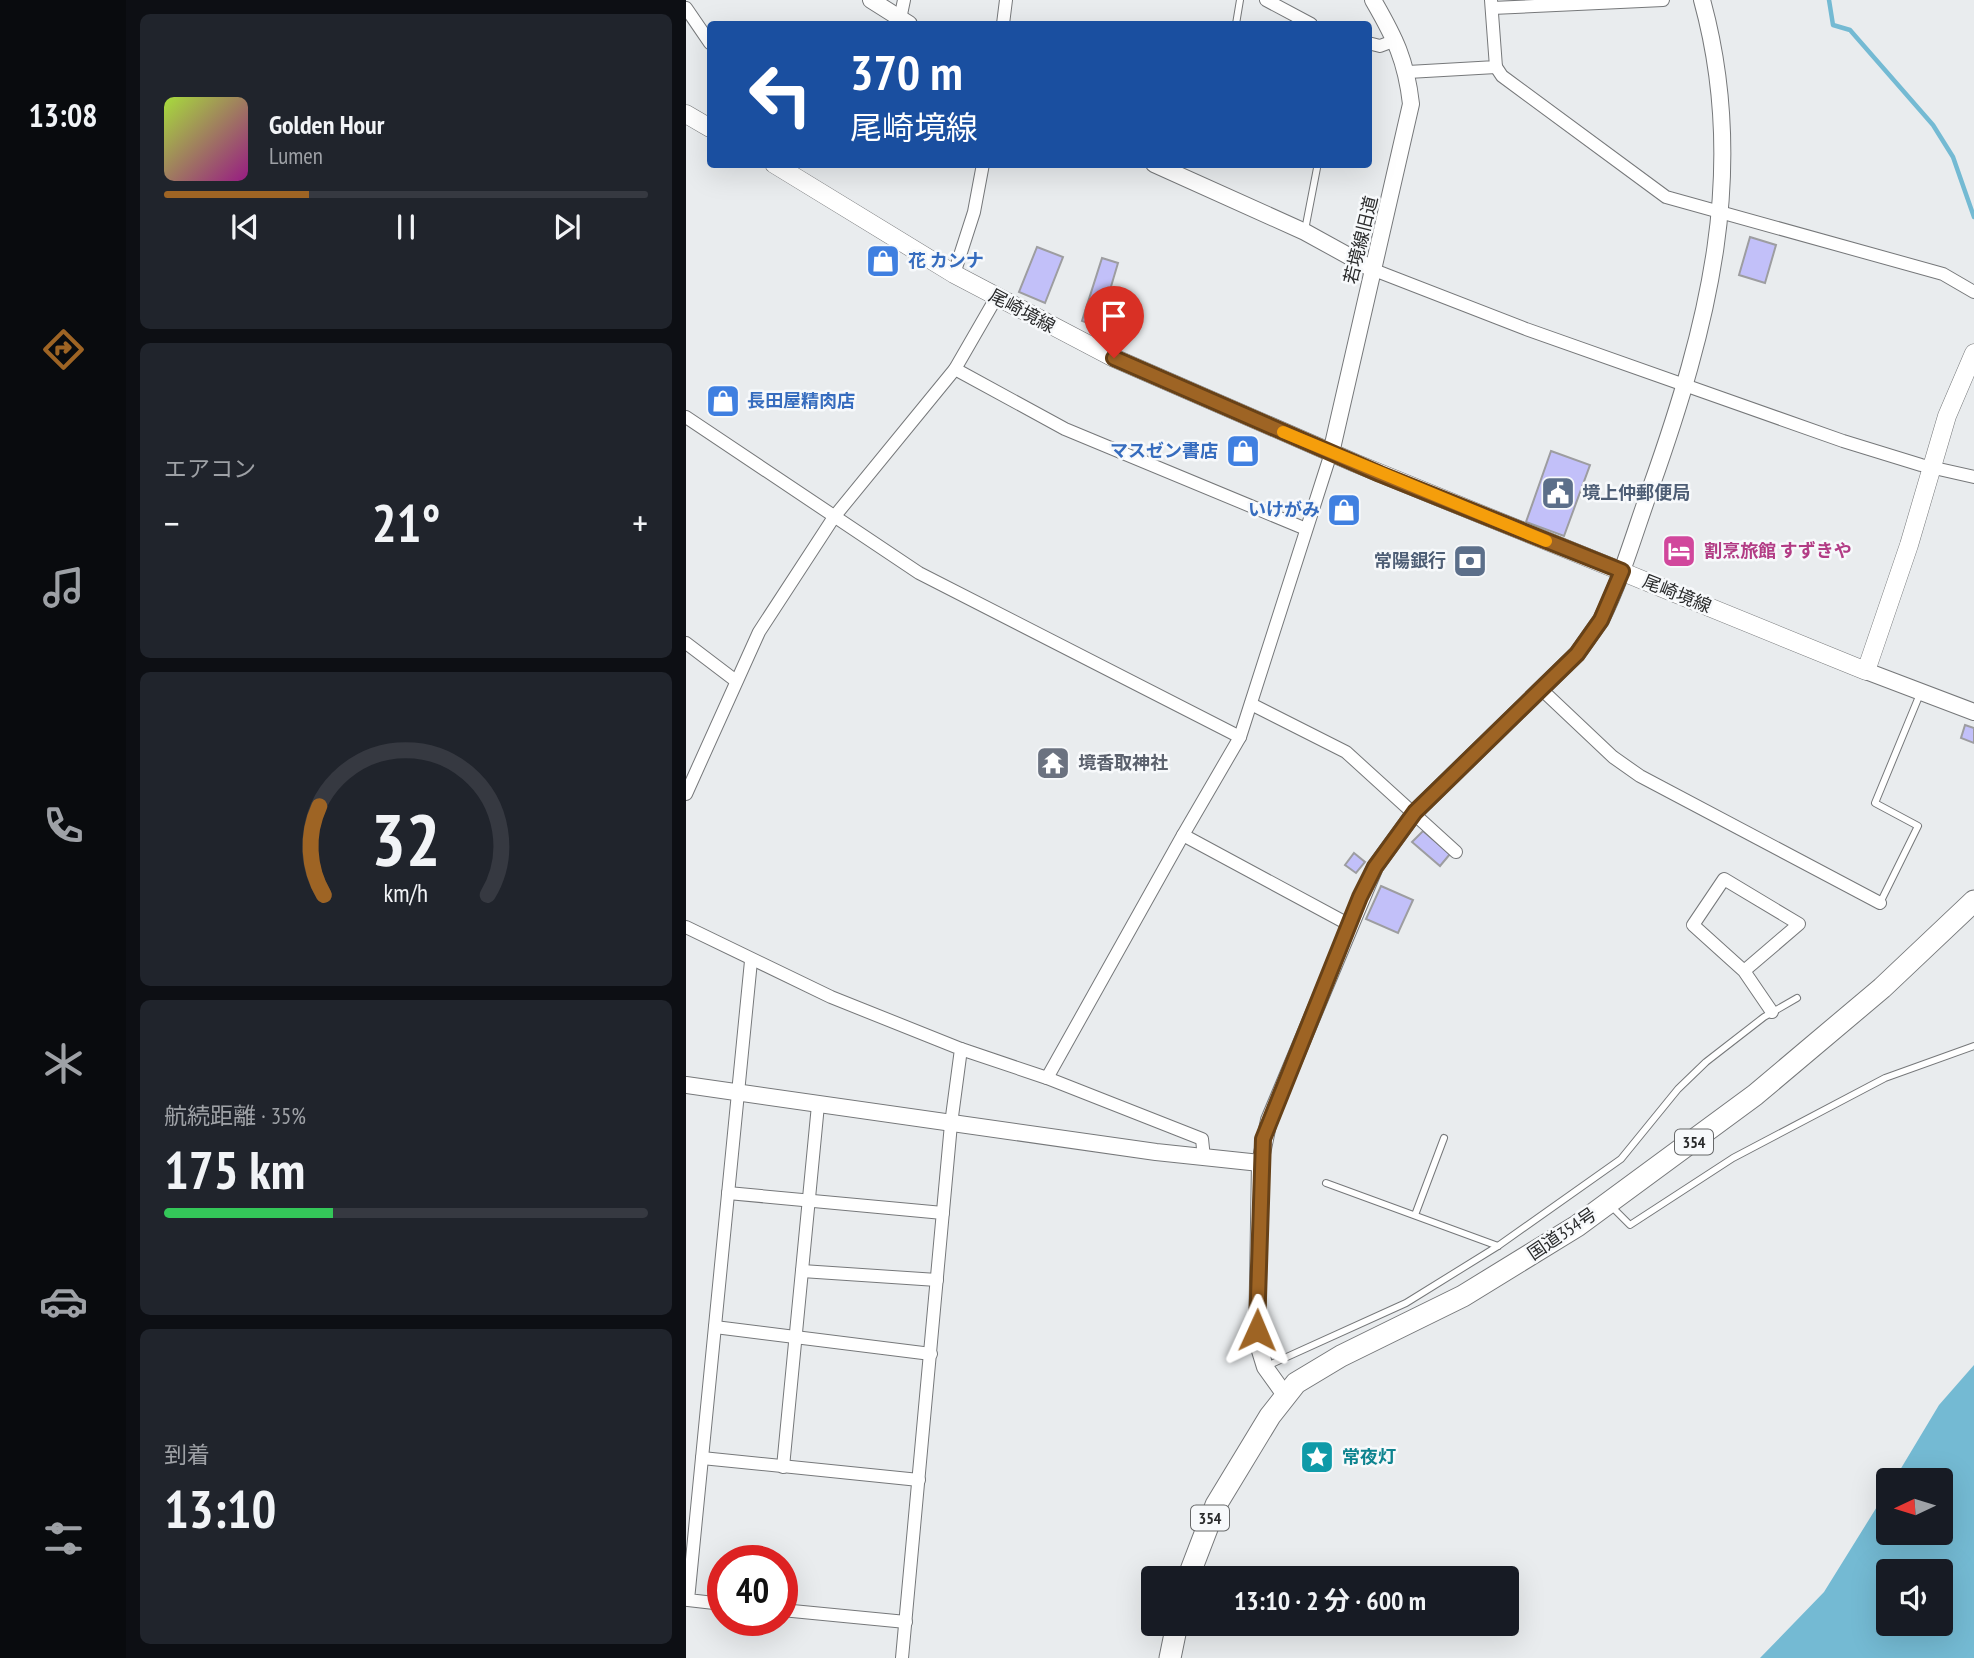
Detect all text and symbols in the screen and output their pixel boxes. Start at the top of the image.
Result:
text: 370 m [850,40,963,104]
icon: left [735,49,826,140]
text: 13:08 [28,94,98,136]
text: 尾崎境線 [850,106,978,148]
text: Golden Hour [269,108,384,141]
text: Lumen [269,141,323,170]
street label: 若境線旧道 [1338,193,1383,286]
icon: previous [226,208,264,246]
icon: pause [387,208,425,246]
icon: next [548,208,586,246]
shop icon: 花 カンナ [864,242,902,280]
place label: 花 カンナ [908,249,984,272]
street label: 尾崎境線 [985,284,1059,338]
pin [1084,286,1144,358]
icon: arrive [1095,297,1133,335]
icon: directions [39,325,88,374]
shop icon: 長田屋精肉店 [704,382,742,420]
place label: 長田屋精肉店 [747,389,855,412]
shop icon: マスゼン書店 [1224,432,1262,470]
place label: マスゼン書店 [1110,439,1218,462]
text: エアコン [164,454,256,483]
public building icon: 境上仲郵便局 [1539,474,1577,512]
place label: 境上仲郵便局 [1582,481,1690,504]
text: 21° [372,489,440,556]
shop icon: いけがみ [1325,491,1363,529]
text: − [164,498,180,547]
text: + [632,498,648,547]
place label: いけがみ [1248,498,1320,521]
hotel icon: 割烹旅館 すずきや [1660,532,1698,570]
place label: 割烹旅館 すずきや [1704,539,1852,562]
bank icon: 常陽銀行 [1451,542,1489,580]
place label: 常陽銀行 [1374,549,1446,572]
icon: music [39,563,88,612]
street label: 尾崎境線 [1640,569,1715,618]
temple icon: 境香取神社 [1034,744,1072,782]
place label: 境香取神社 [1078,751,1168,774]
text: 32 [371,791,441,885]
icon: phone [39,801,88,850]
text: km/h [384,877,428,909]
icon: climate [39,1039,88,1088]
text: 航続距離 · 35% [164,1101,306,1130]
road number: 354 [1675,1130,1713,1154]
text: 175 km [164,1136,305,1203]
street label: 国道354号 [1523,1202,1601,1265]
icon: car [39,1277,88,1326]
position arrow [1220,1293,1294,1367]
place icon: 常夜灯 [1298,1438,1336,1476]
text: 到着 [164,1440,210,1469]
place label: 常夜灯 [1342,1445,1396,1468]
north arrow [1876,1468,1953,1545]
map controls [1876,1468,1953,1636]
text: 13:10 [164,1475,276,1542]
road number: 354 [1191,1506,1229,1530]
icon: filters [39,1514,88,1563]
speed limit sign: 40 [707,1545,798,1636]
button: sound [1876,1559,1953,1636]
text: 13:10 · 2 分 · 600 m [1234,1584,1426,1617]

